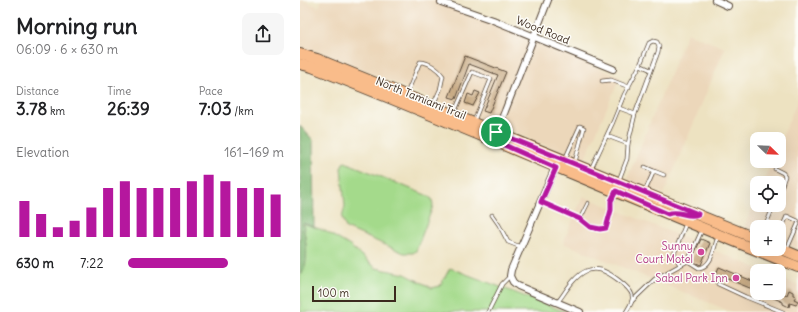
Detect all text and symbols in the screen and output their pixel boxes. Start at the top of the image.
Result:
text: Morning run [16,12,138,40]
button: share [242,13,284,55]
street label: Wood Road [514,13,572,47]
text: 06:09 · 6 × 630 m [16,41,118,58]
street label: North Tamiami Trail [374,74,468,122]
text: Distance [16,84,59,98]
text: Time [107,84,131,98]
text: Pace [199,84,223,98]
text: 3.78 [16,98,47,120]
text: 26:39 [107,98,150,120]
text: 7:03 [199,98,232,120]
text: km [47,104,65,118]
text: /km [232,104,254,118]
pin [479,115,513,149]
icon: arrive [485,121,507,143]
north arrow [750,132,786,168]
map controls [750,132,786,300]
text: Elevation [16,144,69,161]
text: 161–169 m [224,144,284,161]
button: locate [750,176,786,212]
button: + [750,220,786,256]
place label: Sunny Court Motel [636,239,693,266]
marker: Sunny Court Motel [696,247,706,257]
text: 630 m [16,255,54,272]
text: 7:22 [80,255,104,272]
button: − [750,264,786,300]
place label: Sabal Park Inn [655,271,728,285]
marker: Sabal Park Inn [731,273,741,283]
scale bar [312,284,396,303]
text: 100 m [318,286,349,300]

